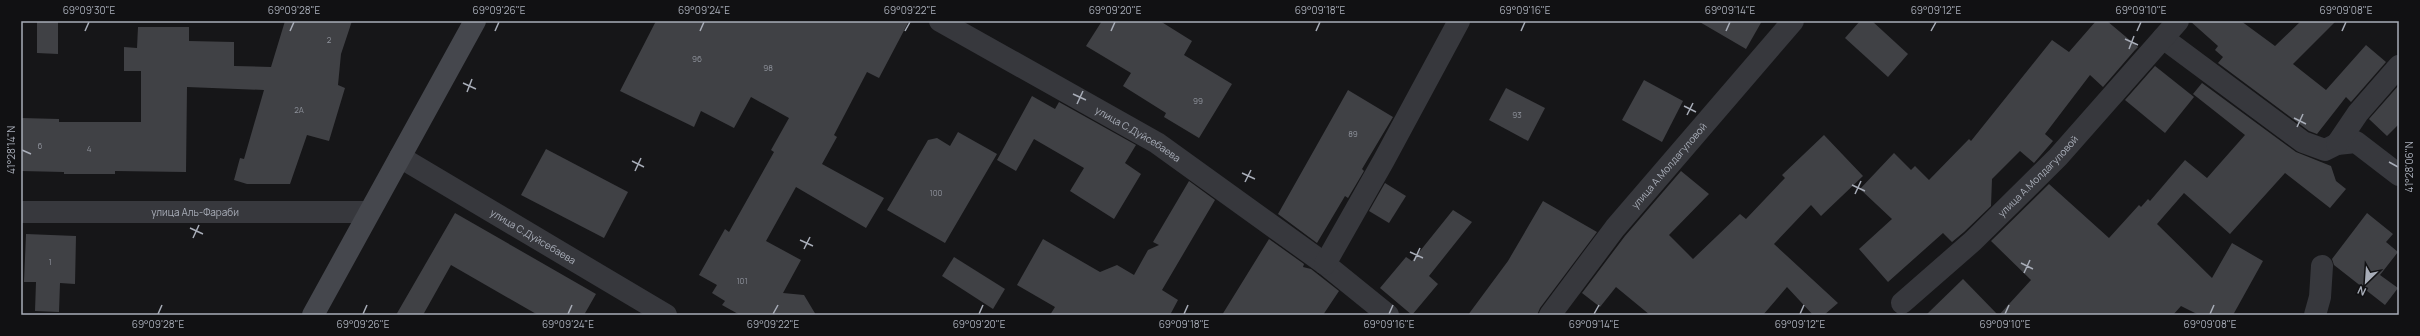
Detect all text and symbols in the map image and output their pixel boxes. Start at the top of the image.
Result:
text: 69°09'30"E [63,3,116,17]
text: 69°09'28"E [268,3,320,17]
text: 69°09'26"E [473,3,526,17]
text: 69°09'24"E [678,3,730,17]
text: 69°09'22"E [884,3,936,17]
text: 69°09'20"E [1089,3,1142,17]
text: 69°09'18"E [1295,3,1346,17]
text: 69°09'16"E [1500,3,1551,17]
text: 69°09'14"E [1705,3,1755,17]
text: 69°09'12"E [1911,3,1962,17]
text: 69°09'10"E [2116,3,2167,17]
text: 69°09'08"E [2320,3,2373,17]
house number: 2 [327,34,332,45]
house number: 96 [692,53,702,64]
house number: 98 [763,62,773,73]
house number: 99 [1193,95,1203,106]
street label: улица С.Дуйсебаева [1093,103,1184,165]
house number: 2А [294,104,304,115]
house number: 93 [1512,109,1522,120]
street label: улица А.Молдагуловой [1628,120,1710,211]
text: 41°28'14"N [4,126,18,174]
house number: 89 [1348,128,1358,139]
street label: улица А.Молдагуловой [1994,132,2081,220]
house number: 6 [38,140,43,151]
text: 41°28'06"N [2402,141,2416,193]
house number: 4 [87,143,92,154]
house number: 100 [930,187,943,198]
street label: улица Аль-Фараби [151,205,239,219]
street label: улица С.Дуйсебаева [488,205,579,267]
house number: 1 [48,256,52,267]
north arrow [2346,262,2386,302]
house number: 101 [736,275,748,286]
text: N [2355,283,2368,300]
text: 69°09'28"E [132,317,184,331]
text: 69°09'26"E [337,317,390,331]
text: 69°09'24"E [542,317,594,331]
text: 69°09'22"E [747,317,799,331]
text: 69°09'20"E [953,317,1006,331]
text: 69°09'18"E [1159,317,1210,331]
text: 69°09'16"E [1364,317,1415,331]
text: 69°09'14"E [1569,317,1619,331]
text: 69°09'12"E [1775,317,1826,331]
text: 69°09'10"E [1980,317,2031,331]
text: 69°09'08"E [2184,317,2237,331]

